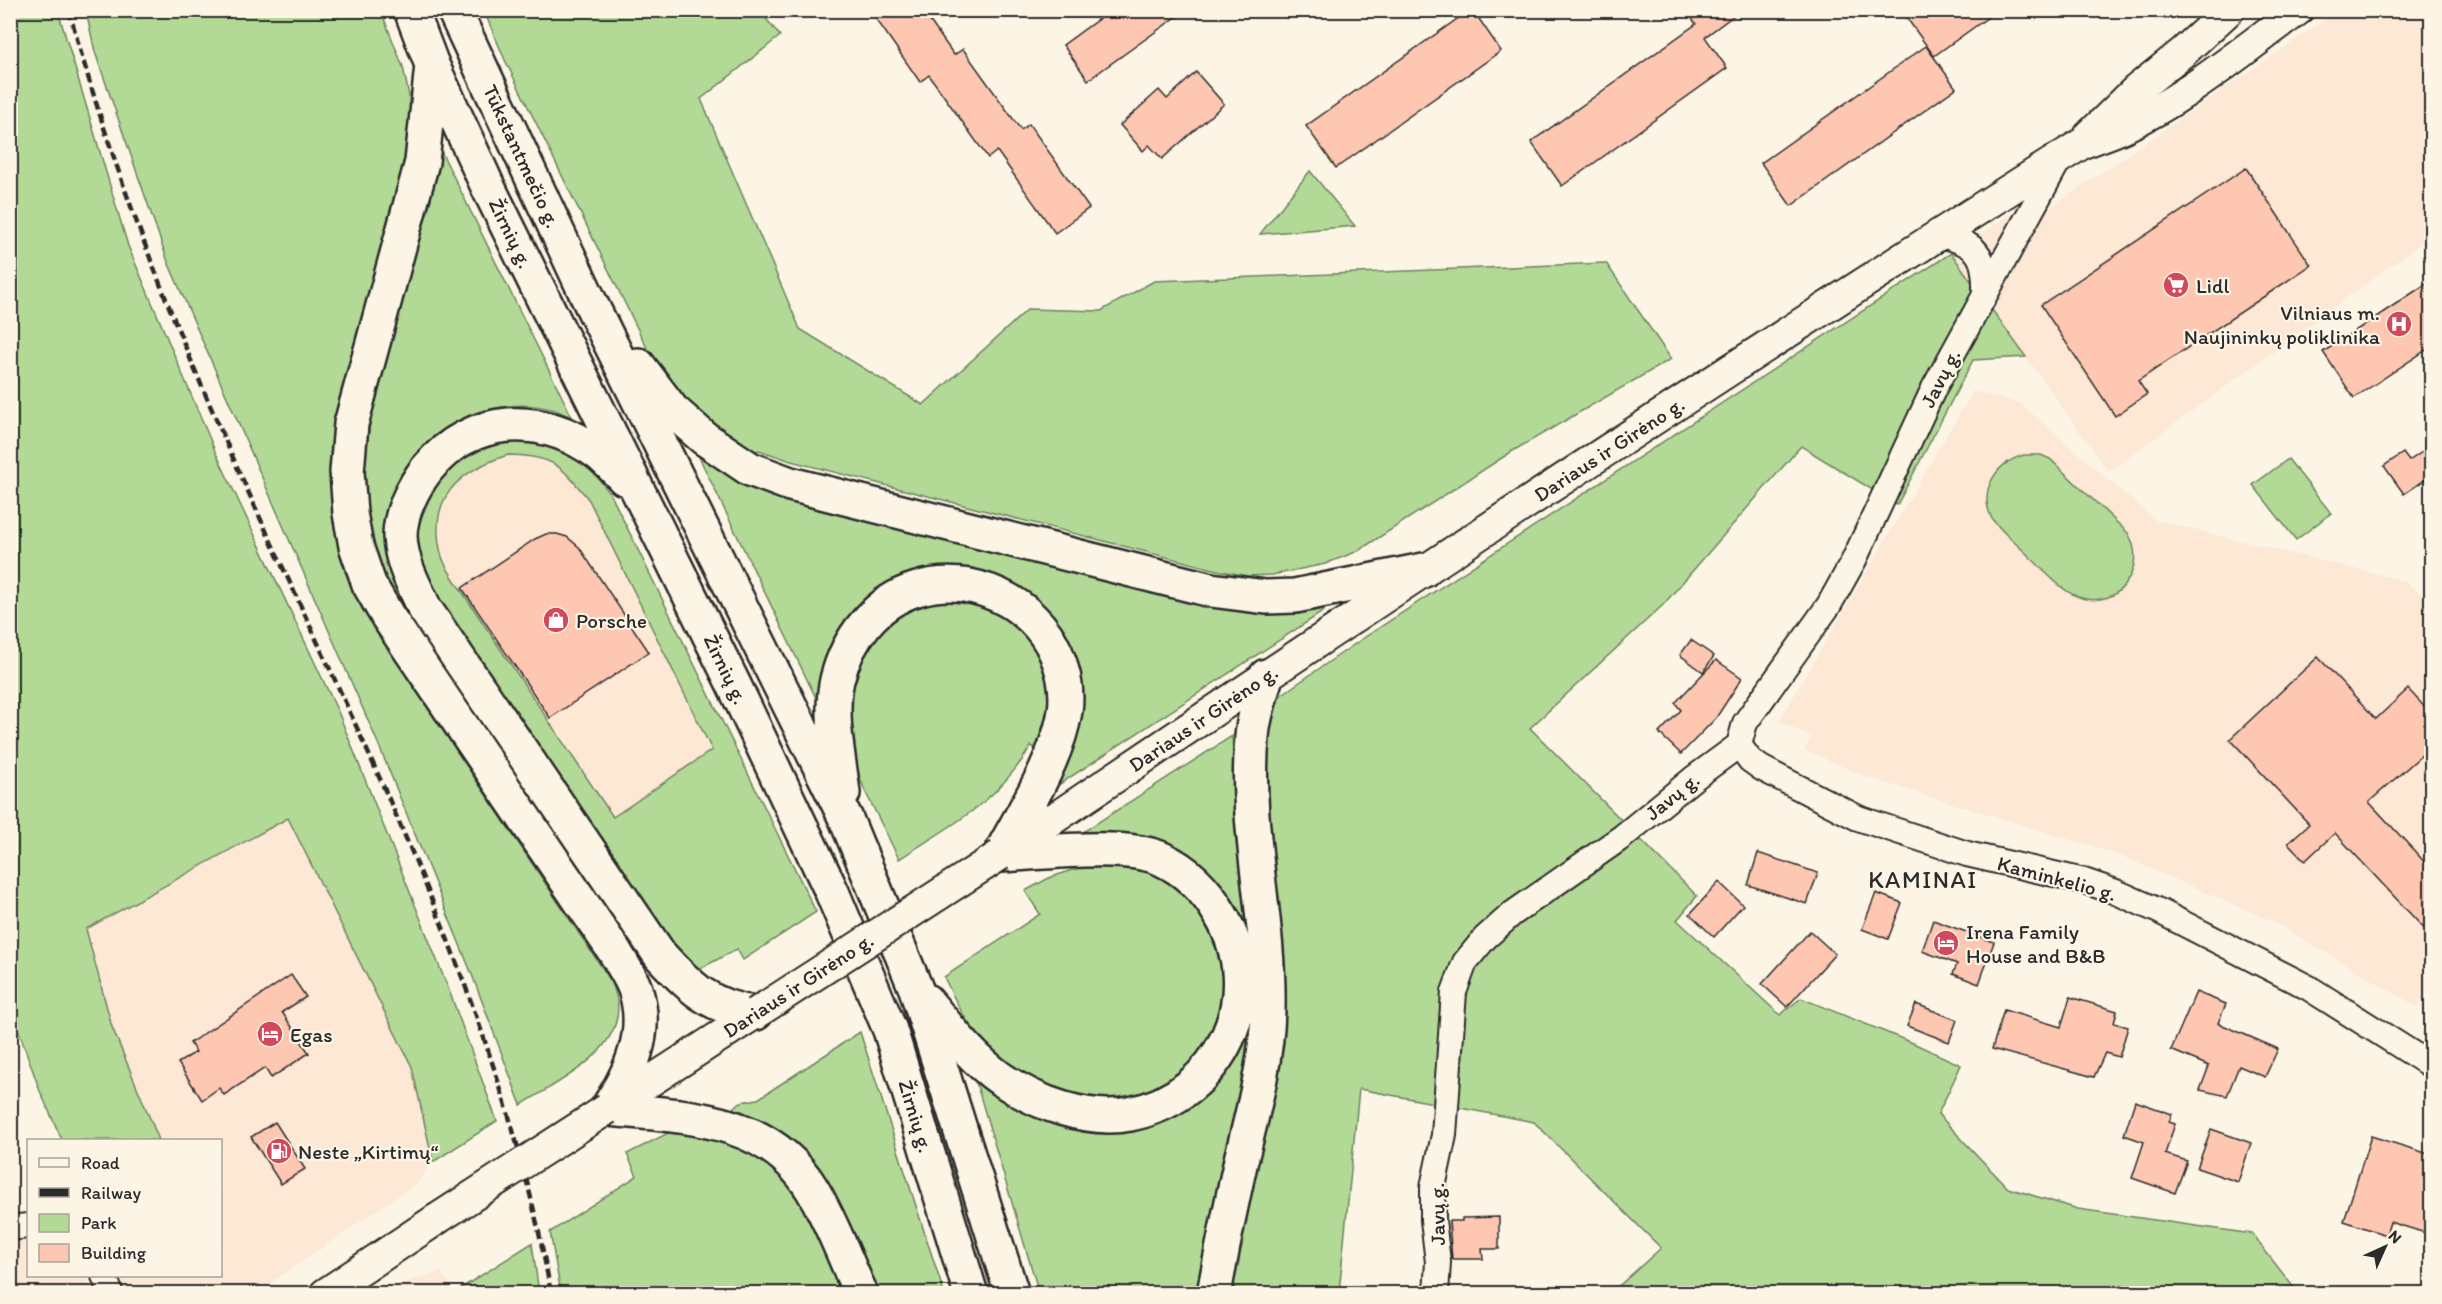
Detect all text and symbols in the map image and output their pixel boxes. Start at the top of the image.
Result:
street label: Tūkstantmečio g. [478,81,566,231]
street label: Žirnių g. [483,194,539,272]
supermarket icon: Lidl [2161,270,2191,300]
place label: Lidl [2196,273,2230,298]
place label: Vilniaus m. Naujininkų poliklinika [2184,300,2380,349]
hospital icon: Vilniaus m. Naujininkų poliklinika [2384,309,2414,339]
street label: Javų g. [1915,344,1965,412]
street label: Dariaus ir Girėno g. [1529,391,1689,507]
shop icon: Porsche [541,605,571,635]
place label: Porsche [576,608,647,633]
street label: Žirnių g. [698,630,754,708]
street label: Dariaus ir Girėno g. [1124,659,1282,777]
street label: Javų g. [1640,767,1704,825]
street label: Kaminkelio g. [1995,850,2119,906]
district label: KAMINAI [1868,865,1978,894]
place label: Irena Family House and B&B [1966,919,2106,968]
street label: Dariaus ir Girėno g. [718,927,878,1043]
hotel icon: Irena Family House and B&B [1931,928,1961,958]
hotel icon: Egas [255,1019,285,1049]
place label: Egas [290,1022,333,1047]
street label: Žirnių g. [893,1077,939,1155]
fuel station icon: Neste „Kirtimų“ [264,1136,294,1166]
legend [27,1139,222,1277]
place label: Neste „Kirtimų“ [298,1139,439,1164]
text: Road [81,1152,120,1174]
text: Railway [81,1182,142,1204]
street label: Javų g. [1424,1183,1450,1245]
text: Park [81,1212,116,1234]
north arrow [2355,1217,2415,1277]
text: N [2385,1226,2406,1247]
text: Building [81,1242,147,1264]

